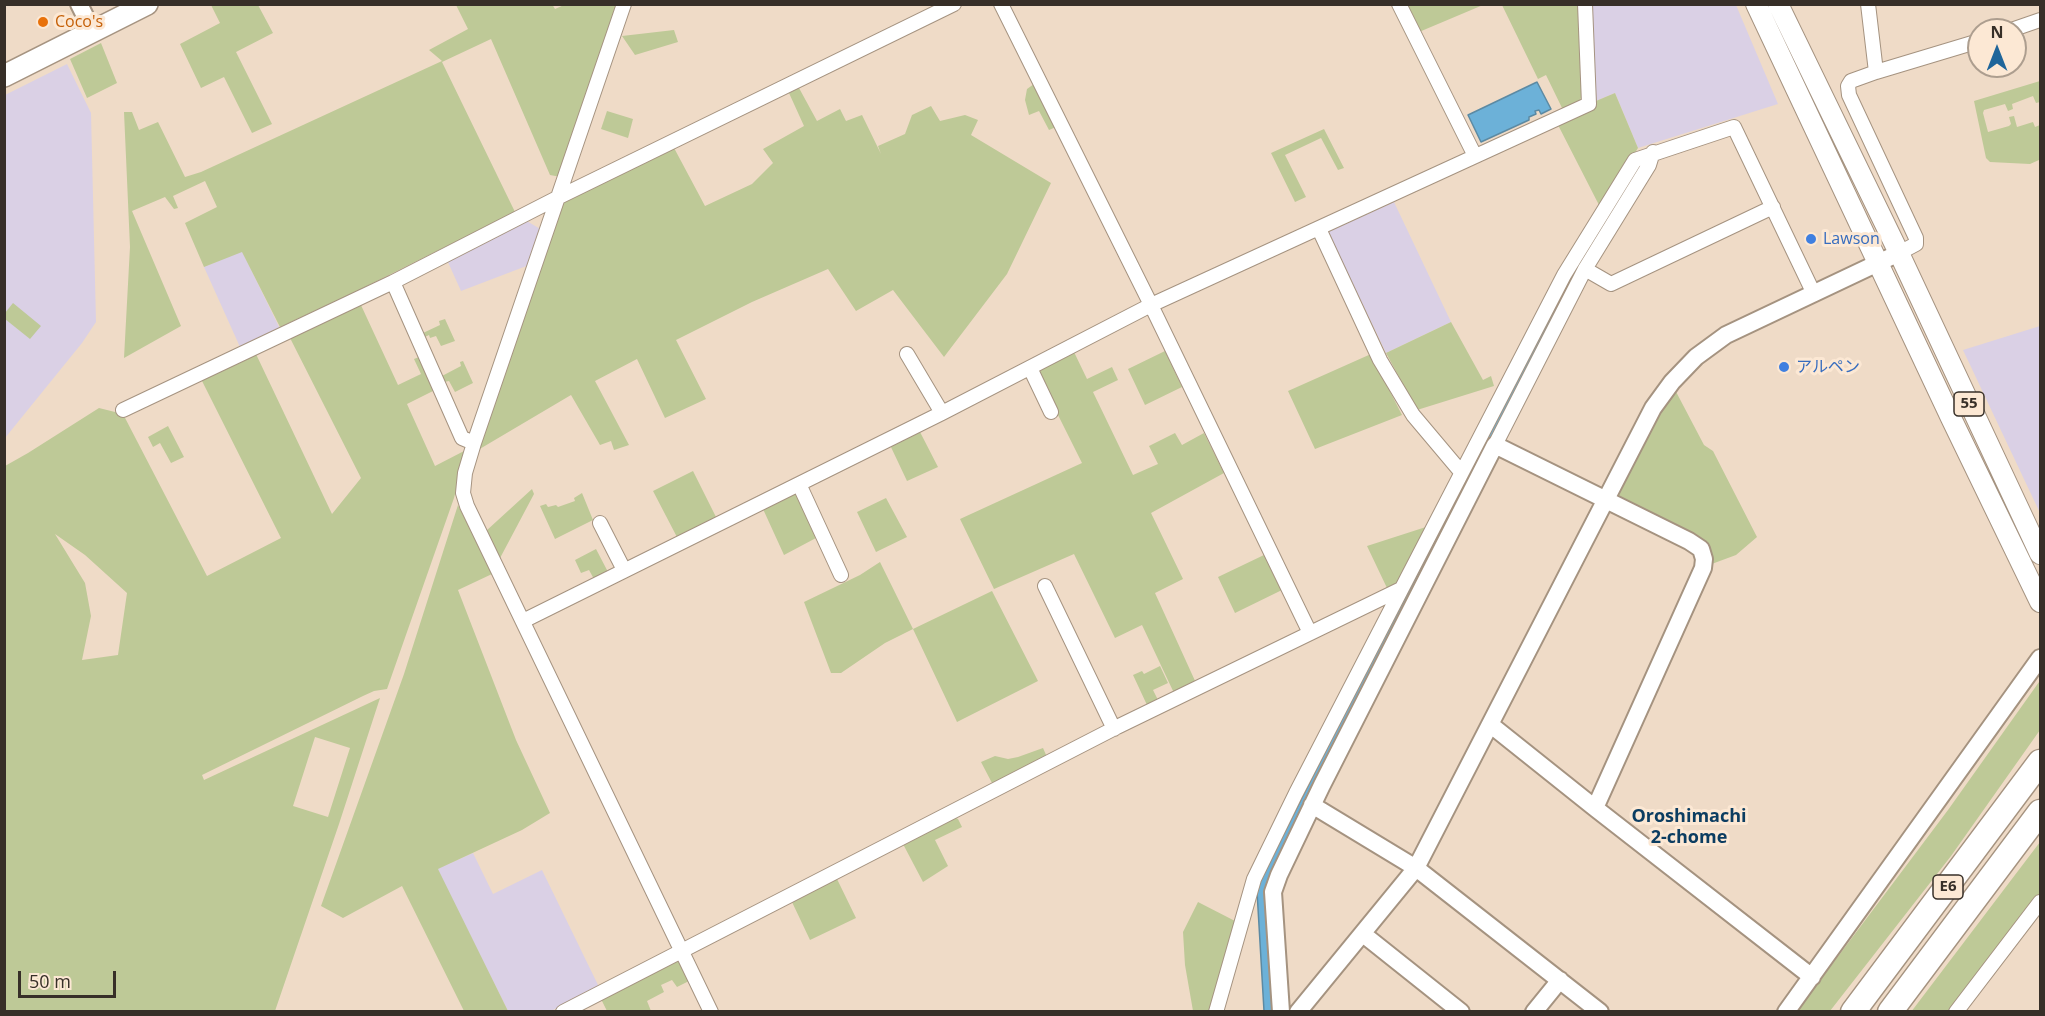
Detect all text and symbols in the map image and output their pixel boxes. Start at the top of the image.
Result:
place label: Coco's [55,12,103,32]
marker: Coco's [36,15,50,29]
north arrow [1967,18,2027,78]
text: N [1990,21,2004,43]
place label: Lawson [1823,229,1880,249]
marker: Lawson [1804,232,1818,246]
place label: アルペン [1796,357,1860,377]
marker: アルペン [1777,360,1791,374]
road number: 55 [1954,392,1984,416]
district label: Oroshimachi 2-chome [1631,806,1747,848]
road number: E6 [1933,875,1963,899]
scale bar [21,959,118,997]
text: 50 m [29,969,71,993]

